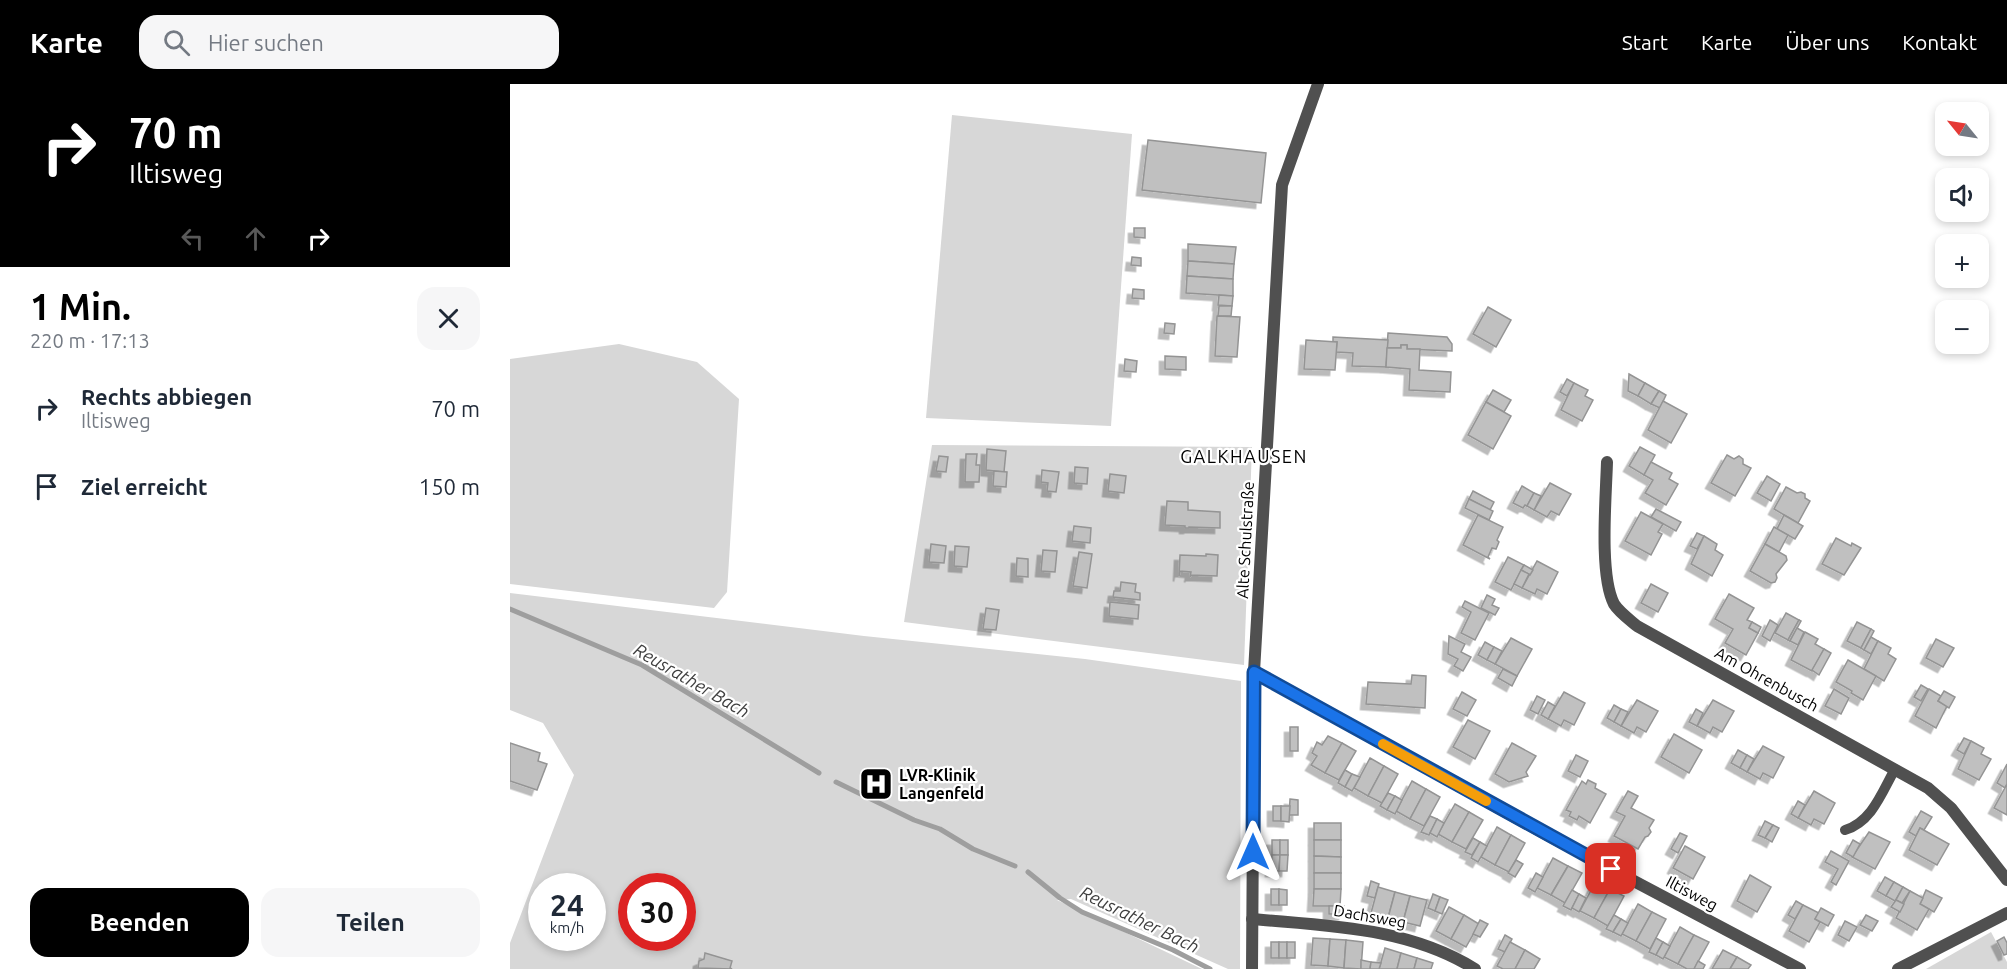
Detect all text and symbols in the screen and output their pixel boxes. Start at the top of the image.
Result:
search box [139,15,559,69]
icon: search [160,26,193,59]
text: Karte [30,27,103,58]
text: Hier suchen [208,30,324,55]
text: Start [1622,30,1668,54]
text: Karte [1701,30,1752,54]
text: Über uns [1785,30,1869,54]
text: Kontakt [1902,30,1977,54]
north arrow [1935,102,1989,156]
map controls [1935,102,1989,354]
icon: right [30,108,108,186]
text: 70 m [129,109,223,156]
text: Iltisweg [129,158,223,188]
button: sound [1935,168,1989,222]
icon: left [176,222,209,255]
icon: ahead [239,222,272,255]
icon: right [302,222,335,255]
button: + [1935,234,1989,288]
text: 1 Min. [30,286,131,327]
button: close [417,287,480,350]
button: − [1935,300,1989,354]
text: 220 m · 17:13 [30,329,150,352]
text: Rechts abbiegen [81,384,252,409]
icon: right [30,392,63,425]
text: 70 m [431,396,480,421]
text: Iltisweg [81,409,151,432]
district label: GALKHAUSEN [1180,446,1308,466]
icon: arrive [30,470,63,503]
text: Ziel erreicht [81,474,208,499]
text: 150 m [419,474,480,499]
street label: Alte Schulstraße [1233,481,1257,599]
water label: Reusrather Bach [631,639,753,721]
street label: Am Ohrenbusch [1712,643,1822,715]
hospital icon: LVR-Klinik Langenfeld [858,766,894,802]
place label: LVR-Klinik Langenfeld [899,766,984,802]
position arrow [1221,820,1285,884]
pin [1585,843,1636,894]
icon: arrive [1594,852,1627,885]
street label: Iltisweg [1663,872,1721,914]
speed limit sign: 30 [618,873,696,951]
water label: Reusrather Bach [1077,882,1203,956]
button: Beenden [30,888,249,957]
button: Teilen [261,888,480,957]
text: 24 [550,888,584,922]
street label: Dachsweg [1332,901,1408,931]
text: km/h [550,919,584,936]

